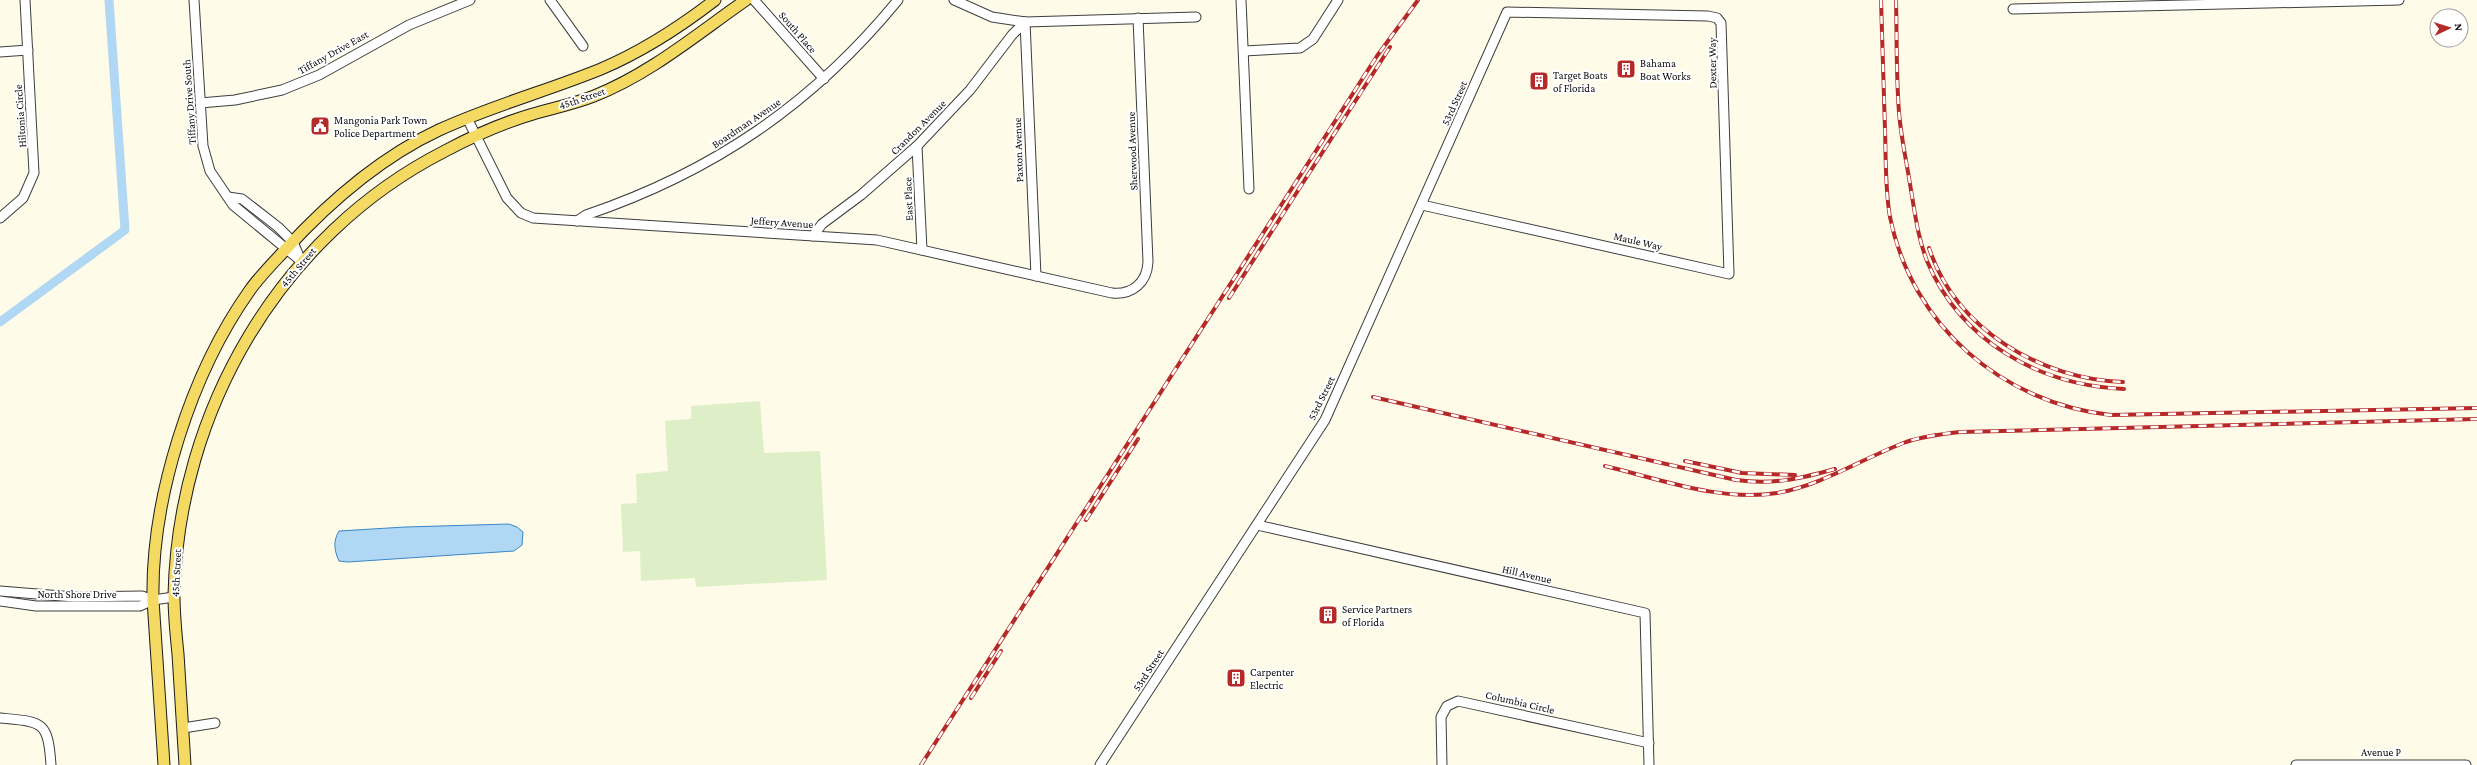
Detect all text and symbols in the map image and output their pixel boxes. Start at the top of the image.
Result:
north arrow [2429,8,2469,48]
street label: South Place [777,9,819,55]
text: N [2453,23,2465,32]
street label: Tiffany Drive East [296,28,371,77]
street label: Dexter Way [1706,36,1719,89]
place label: Bahama Boat Works [1640,57,1691,82]
building icon: Bahama Boat Works [1615,58,1637,80]
street label: Tiffany Drive South [180,59,199,145]
place label: Target Boats of Florida [1553,69,1608,94]
building icon: Target Boats of Florida [1528,70,1550,92]
street label: 53rd Street [1439,79,1469,127]
street label: Hiltonia Circle [12,84,28,148]
street label: 45th Street [557,84,607,112]
street label: Boardman Avenue [709,95,783,150]
street label: Crandon Avenue [888,97,948,157]
street label: Sherwood Avenue [1125,111,1139,191]
place label: Mangonia Park Town Police Department [334,114,427,140]
public building icon: Mangonia Park Town Police Department [309,115,331,137]
street label: Paxton Avenue [1011,117,1025,183]
street label: East Place [901,177,915,221]
street label: Jeffery Avenue [749,214,814,231]
street label: Maule Way [1612,230,1664,254]
street label: 45th Street [278,244,318,289]
street label: 53rd Street [1305,374,1337,422]
street label: 45th Street [169,548,183,597]
street label: Hill Avenue [1501,562,1553,586]
street label: North Shore Drive [37,588,117,600]
place label: Service Partners of Florida [1342,603,1412,628]
building icon: Service Partners of Florida [1317,604,1339,626]
street label: 53rd Street [1130,646,1166,693]
place label: Carpenter Electric [1250,666,1294,691]
building icon: Carpenter Electric [1225,667,1247,689]
street label: Columbia Circle [1484,688,1556,716]
street label: Avenue P [2361,746,2401,758]

